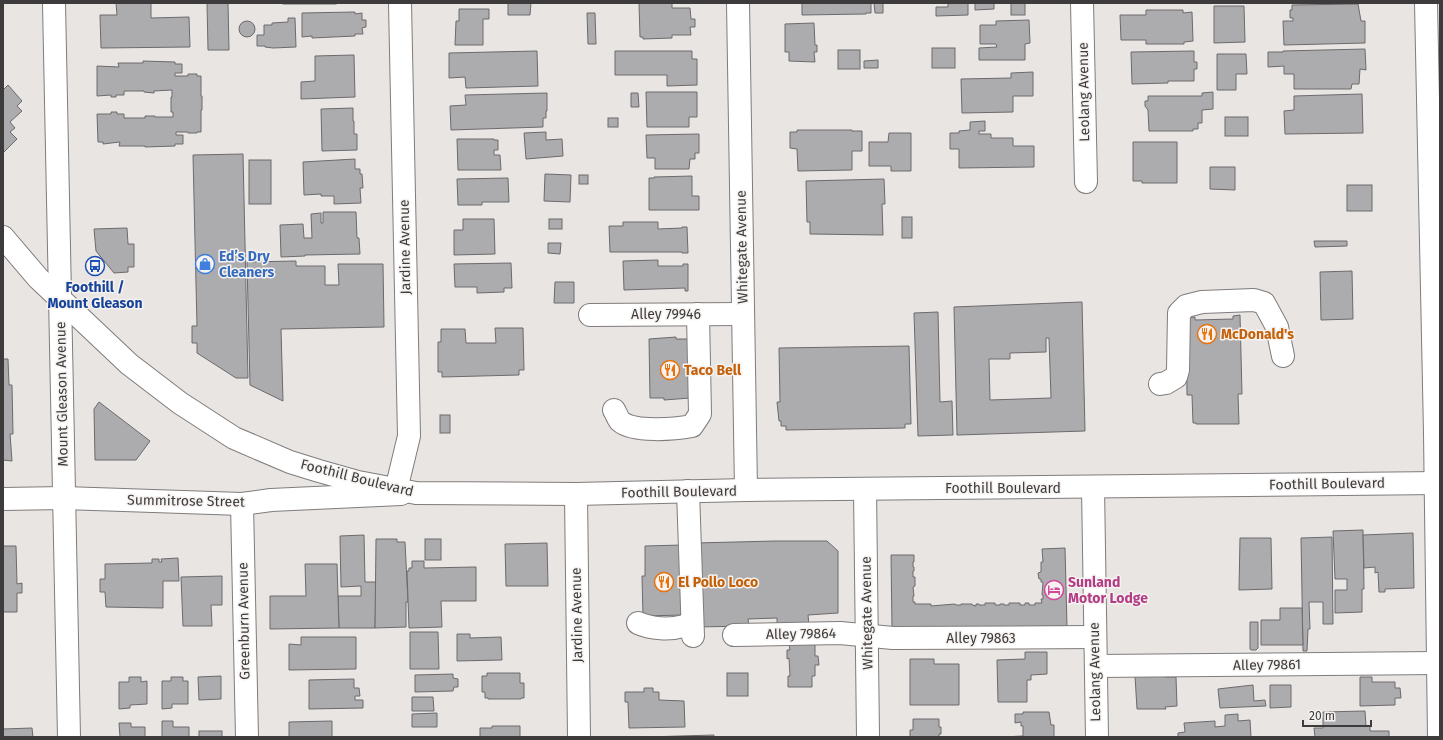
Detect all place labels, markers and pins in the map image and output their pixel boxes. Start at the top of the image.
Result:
place label: Ed’s Dry Cleaners [219,248,275,281]
shop icon: Ed’s Dry Cleaners [194,253,216,275]
bus stop icon: Foothill / Mount Gleason [84,255,106,277]
place label: Foothill / Mount Gleason [47,279,143,312]
restaurant icon: McDonald's [1196,323,1218,345]
place label: McDonald's [1221,326,1294,343]
restaurant icon: Taco Bell [659,359,681,381]
place label: Taco Bell [684,362,742,379]
restaurant icon: El Pollo Loco [653,571,675,593]
place label: El Pollo Loco [678,574,758,591]
place label: Sunland Motor Lodge [1068,574,1148,607]
hotel icon: Sunland Motor Lodge [1043,579,1065,601]

